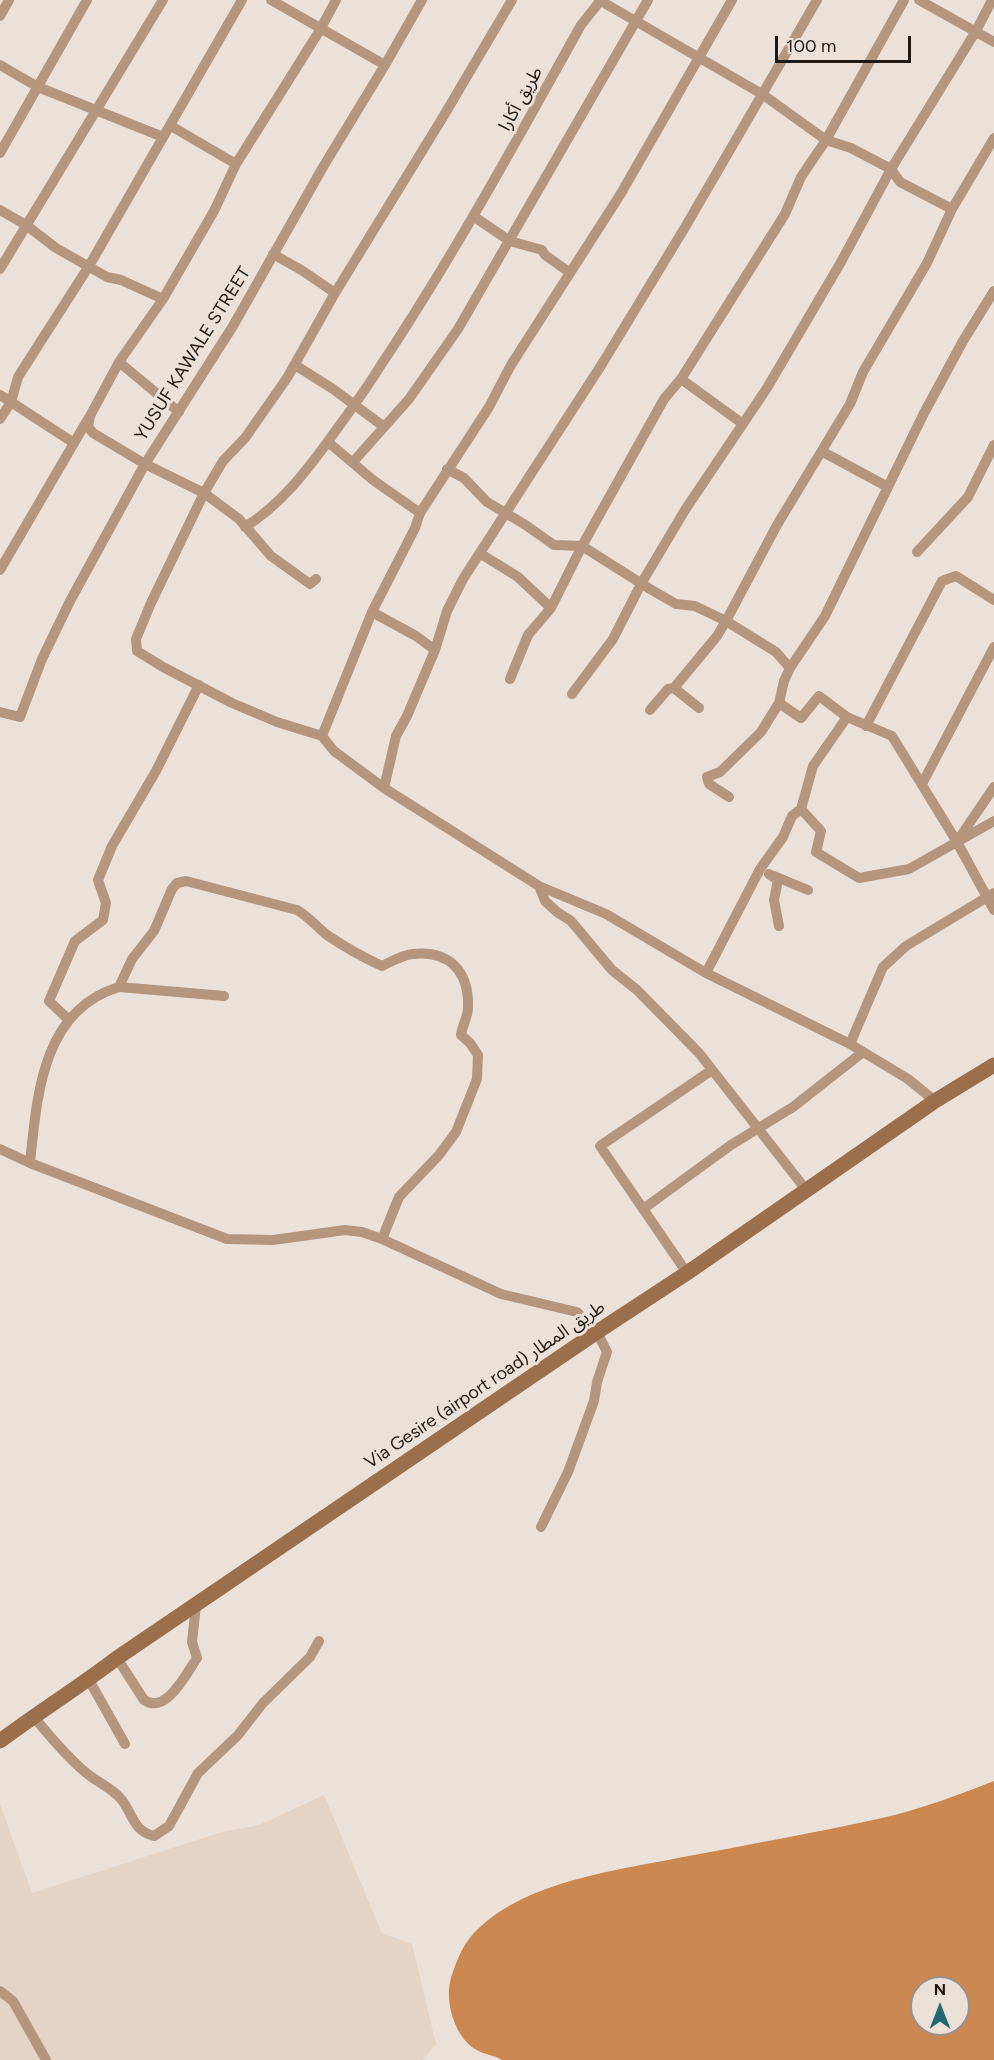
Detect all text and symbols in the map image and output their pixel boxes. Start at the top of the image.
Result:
scale bar [778,24,914,62]
text: 100 m [786,35,836,57]
street label: طريق أكارا [494,63,548,135]
street label: YUSUF KAWALE STREET [131,263,255,445]
street label: Via Gesire (airport road) طريق المطار [361,1296,609,1474]
north arrow [910,1976,970,2036]
text: N [934,1980,946,1999]

